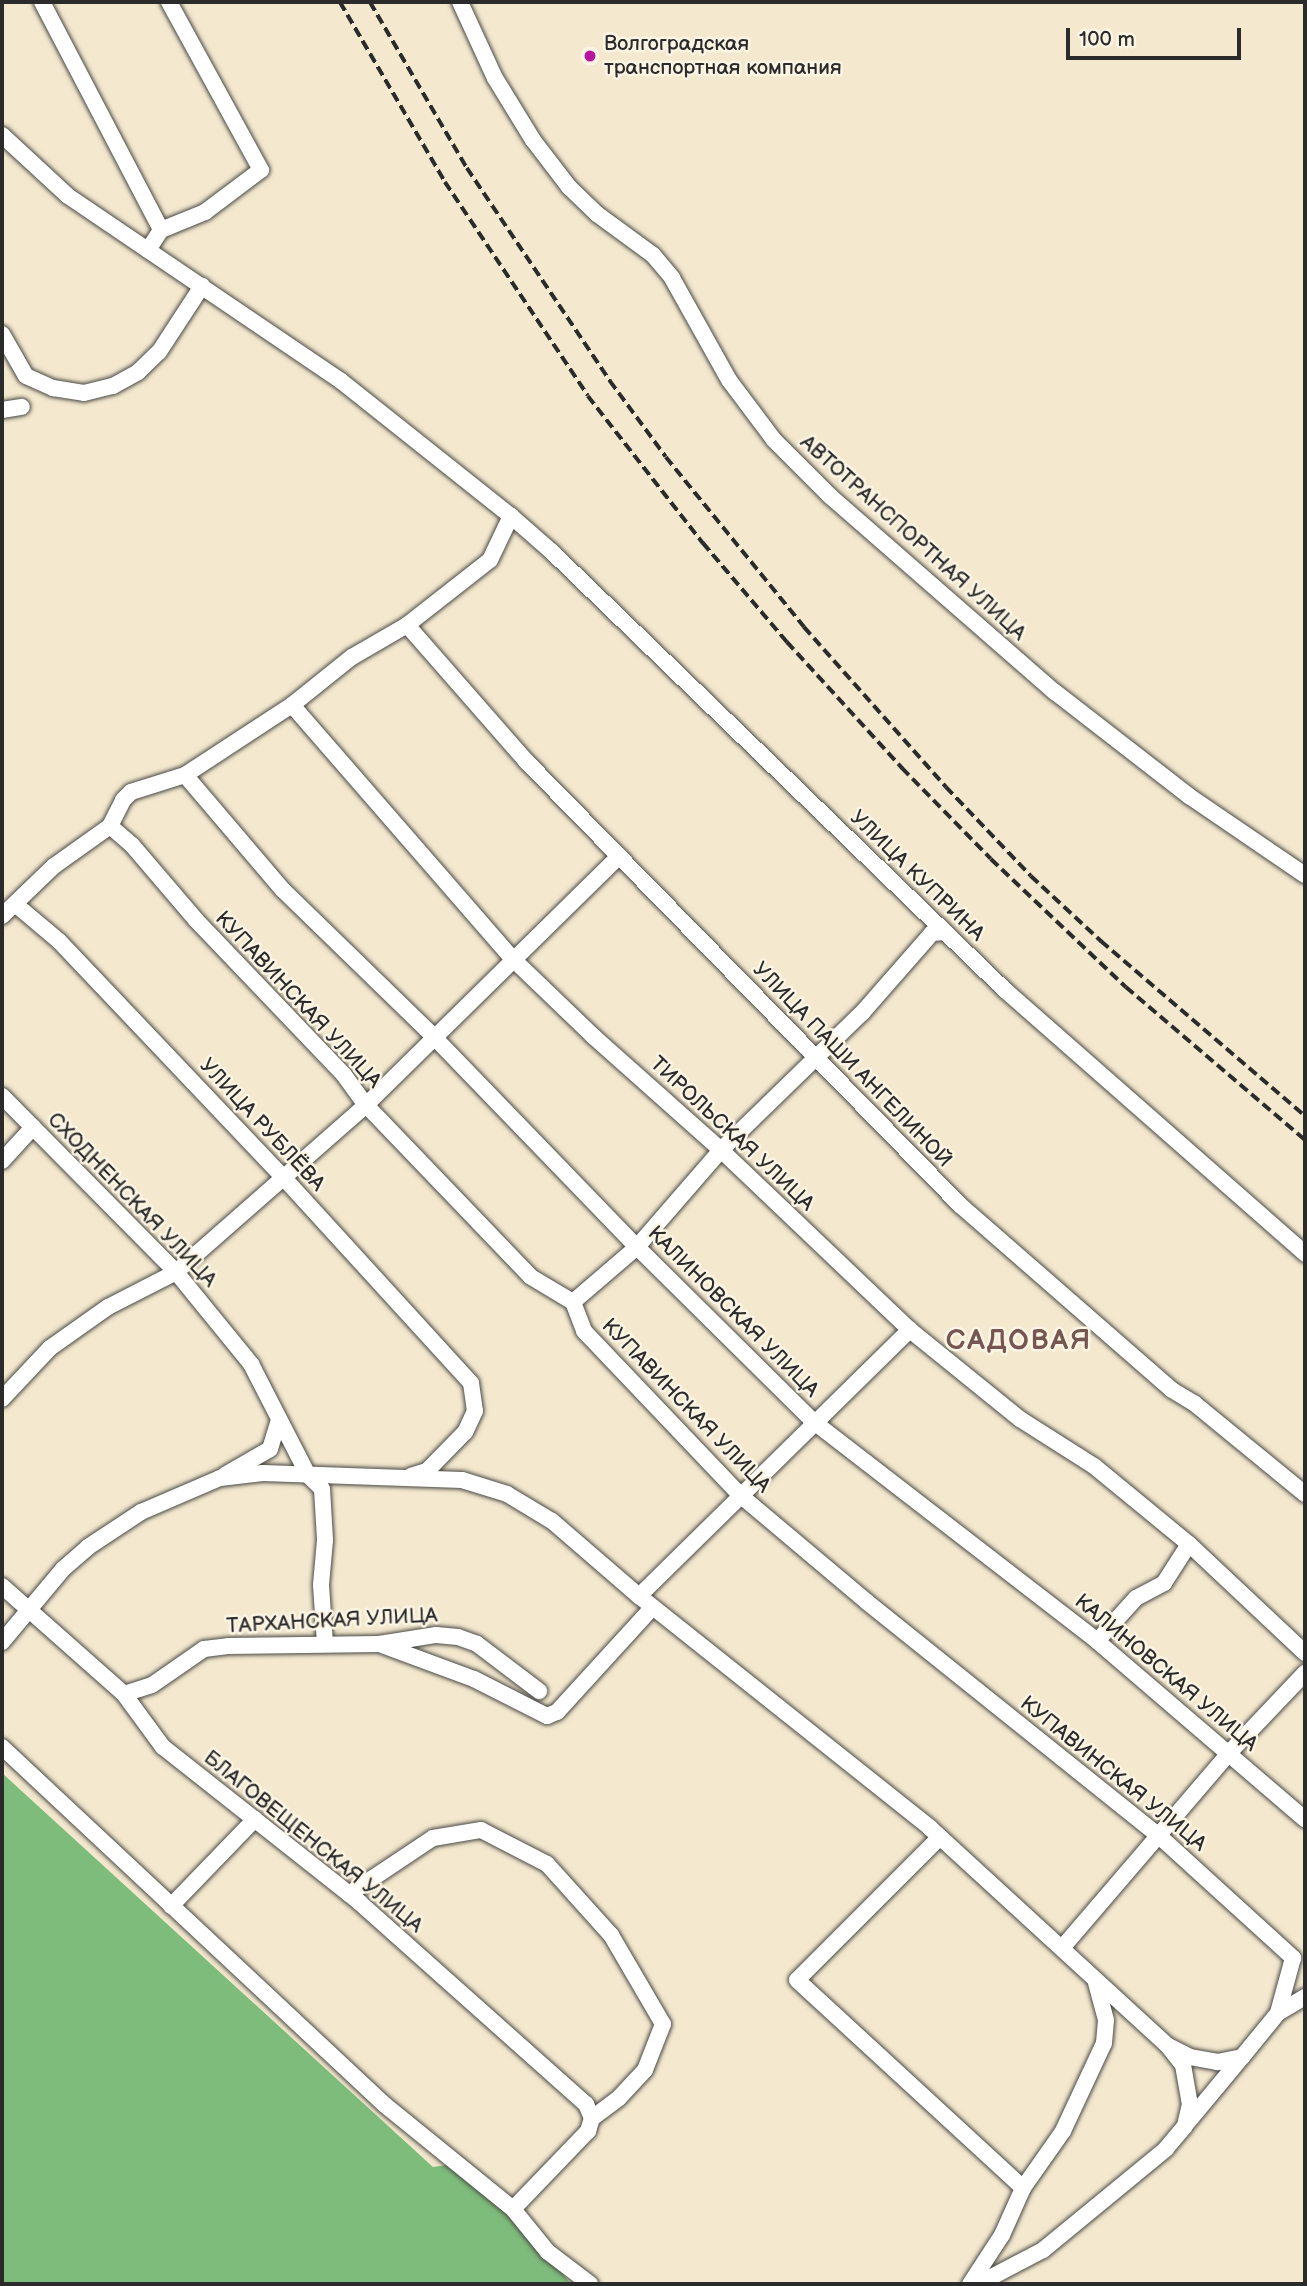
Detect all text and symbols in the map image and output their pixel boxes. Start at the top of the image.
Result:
scale bar [1069,14,1244,58]
text: 100 m [1079,27,1135,52]
place label: Волгоградская транспортная компания [604,31,842,81]
marker: Волгоградская транспортная компания [582,48,598,64]
street label: АВТОТРАНСПОРТНАЯ УЛИЦА [795,430,1031,646]
street label: УЛИЦА КУПРИНА [845,805,989,947]
street label: КУПАВИНСКАЯ УЛИЦА [210,906,386,1094]
street label: УЛИЦА ПАШИ АНГЕЛИНОЙ [747,957,957,1173]
street label: ТИРОЛЬСКАЯ УЛИЦА [645,1051,819,1217]
street label: УЛИЦА РУБЛЁВА [194,1053,330,1197]
street label: СХОДНЕНСКАЯ УЛИЦА [42,1107,222,1293]
street label: КАЛИНОВСКАЯ УЛИЦА [642,1221,824,1403]
street label: КУПАВИНСКАЯ УЛИЦА [596,1314,776,1498]
district label: САДОВАЯ [947,1324,1091,1358]
street label: КАЛИНОВСКАЯ УЛИЦА [1069,1589,1263,1757]
street label: ТАРХАНСКАЯ УЛИЦА [226,1603,438,1639]
street label: КУПАВИНСКАЯ УЛИЦА [1015,1691,1211,1857]
street label: БЛАГОВЕЩЕНСКАЯ УЛИЦА [198,1746,428,1938]

